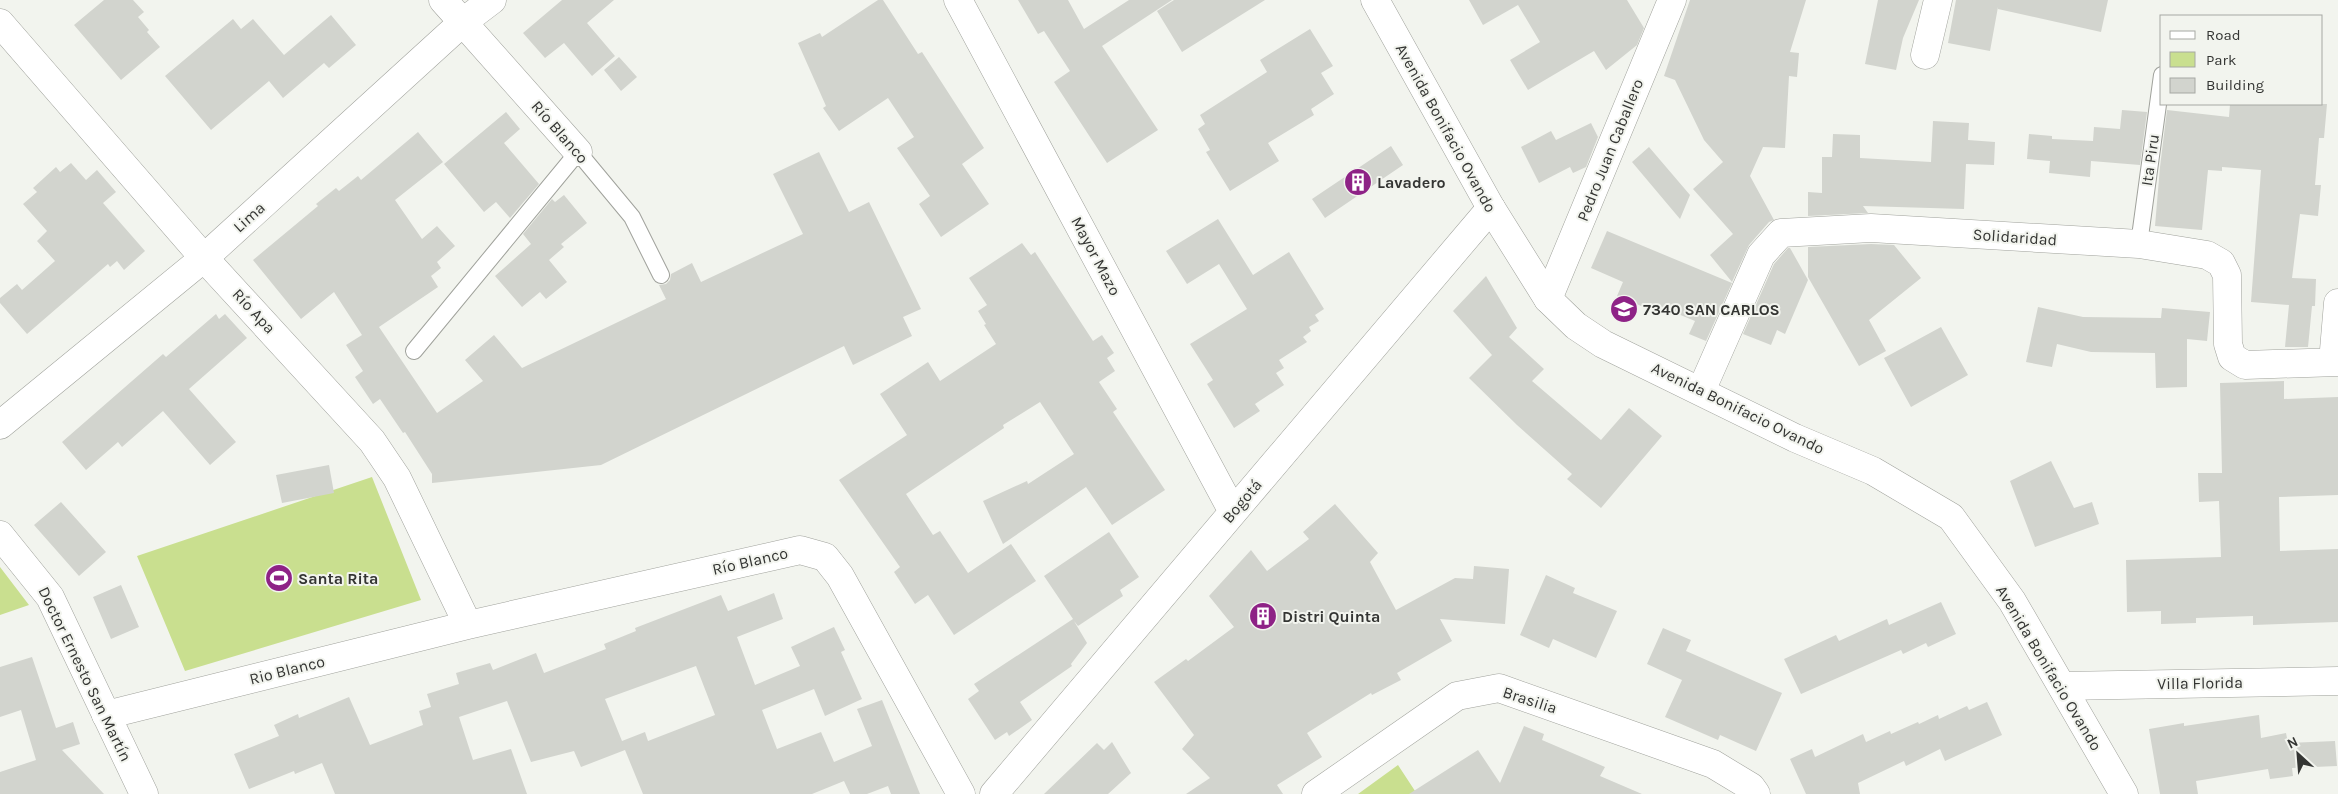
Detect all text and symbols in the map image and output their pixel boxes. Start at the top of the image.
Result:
legend [2160,15,2323,105]
text: Road [2206,26,2241,44]
street label: Avenida Bonifacio Ovando [1392,40,1500,216]
text: Park [2206,51,2236,69]
street label: Pedro Juan Caballero [1573,76,1647,224]
text: Building [2206,76,2264,94]
street label: Río Blanco [528,97,592,167]
street label: Ita Piru [2137,133,2163,187]
building icon: Lavadero [1343,167,1373,197]
place label: Lavadero [1377,173,1446,192]
street label: Lima [229,198,269,236]
street label: Mayor Mazo [1067,213,1125,299]
street label: Solidaridad [1972,225,2058,249]
street label: Río Apa [228,285,280,337]
school or university icon: 7340 SAN CARLOS [1609,294,1639,324]
place label: 7340 SAN CARLOS [1643,300,1780,319]
street label: Avenida Bonifacio Ovando [1649,358,1827,458]
street label: Bogotá [1218,475,1266,527]
street label: Río Blanco [710,543,790,579]
sports icon: Santa Rita [264,563,294,593]
place label: Santa Rita [298,569,378,588]
street label: Avenida Bonifacio Ovando [1992,582,2106,754]
street label: Doctor Ernesto San Martín [34,584,136,764]
building icon: Distri Quinta [1248,601,1278,631]
place label: Distri Quinta [1282,607,1380,626]
street label: Rio Blanco [247,651,327,689]
street label: Villa Florida [2157,673,2243,693]
street label: Brasilia [1501,682,1559,718]
north arrow [2273,729,2323,779]
text: N [2284,733,2301,753]

